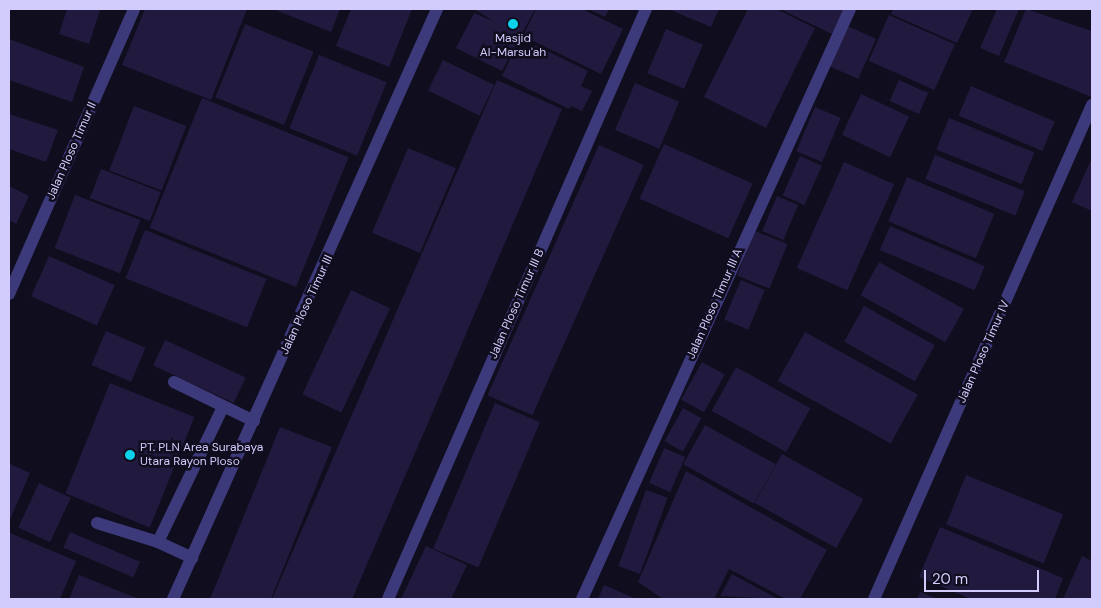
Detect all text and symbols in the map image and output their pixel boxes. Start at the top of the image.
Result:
marker: Masjid Al-Marsu'ah [507,18,519,30]
place label: Masjid Al-Marsu'ah [480,32,546,60]
street label: Jalan Ploso Timur II [44,100,100,202]
street label: Jalan Ploso Timur III B [486,247,548,361]
street label: Jalan Ploso Timur III A [684,247,746,361]
street label: Jalan Ploso Timur III [278,253,336,357]
street label: Jalan Ploso Timur IV [955,299,1013,405]
place label: PT. PLN Area Surabaya Utara Rayon Ploso [140,441,263,469]
marker: PT. PLN Area Surabaya Utara Rayon Ploso [124,449,136,461]
scale bar [926,560,1041,592]
text: 20 m [932,569,968,589]

